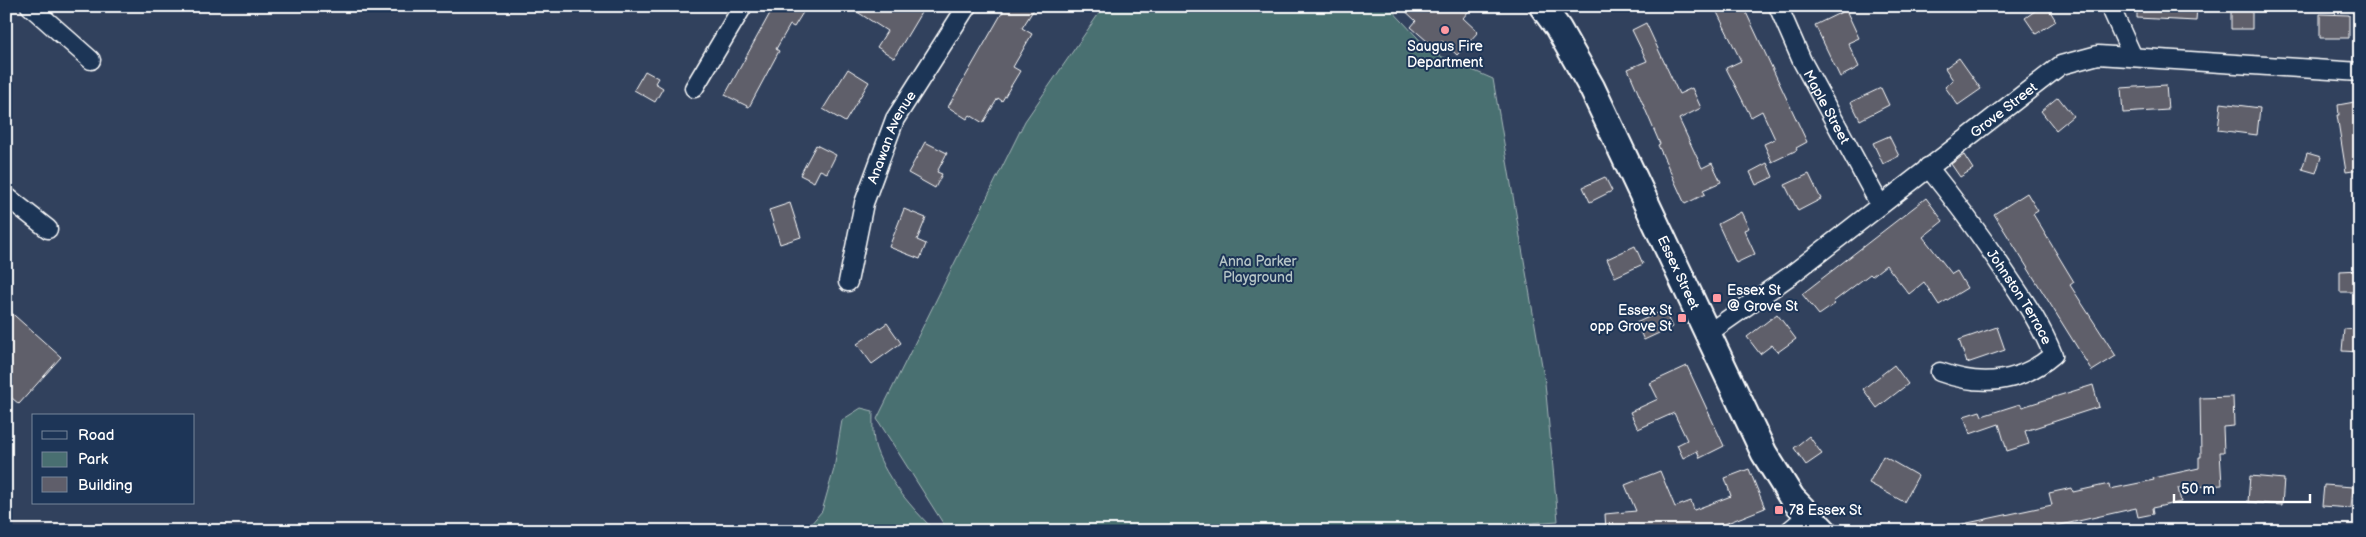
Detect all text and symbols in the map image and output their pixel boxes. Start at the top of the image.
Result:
marker: Saugus Fire Department [1439,24,1451,36]
place label: Saugus Fire Department [1407,38,1484,71]
street label: Maple Street [1800,67,1854,147]
street label: Grove Street [1967,78,2041,141]
street label: Anawan Avenue [863,87,919,186]
street label: Essex Street [1654,233,1704,313]
street label: Johnston Terrace [1983,246,2056,347]
park label: Anna Parker Playground [1219,253,1298,286]
place label: Essex St @ Grove St [1727,282,1799,315]
marker: Essex St @ Grove St [1711,292,1723,304]
place label: Essex St opp Grove St [1590,302,1673,335]
marker: Essex St opp Grove St [1676,312,1688,324]
legend [32,414,195,504]
text: Road [78,426,114,445]
text: Park [78,450,109,469]
scale bar [2174,472,2310,504]
text: Building [78,476,133,495]
text: 50 m [2181,480,2215,499]
place label: 78 Essex St [1789,502,1863,519]
marker: 78 Essex St [1773,504,1785,516]

